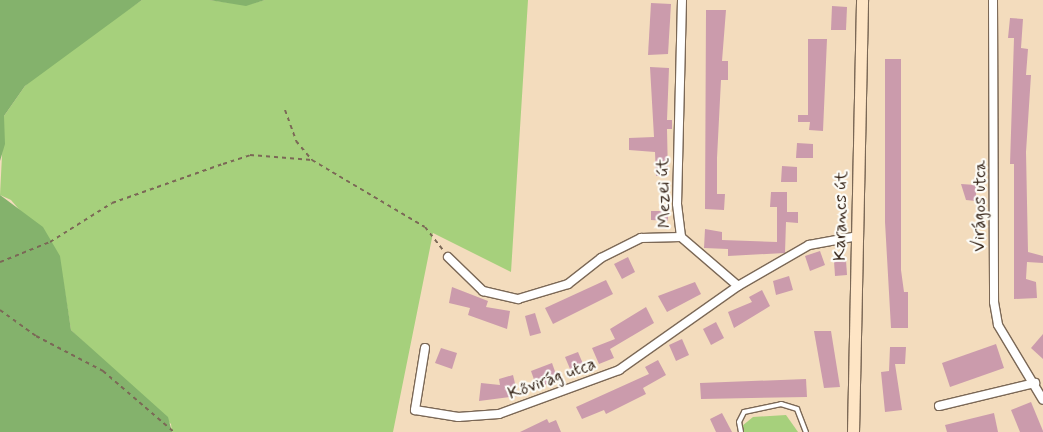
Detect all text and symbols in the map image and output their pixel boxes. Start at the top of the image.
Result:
street label: Mezei út [652,157,676,229]
street label: Virágos utca [968,158,992,254]
street label: Karancs út [829,171,853,261]
street label: Kővirág utca [503,352,601,406]

